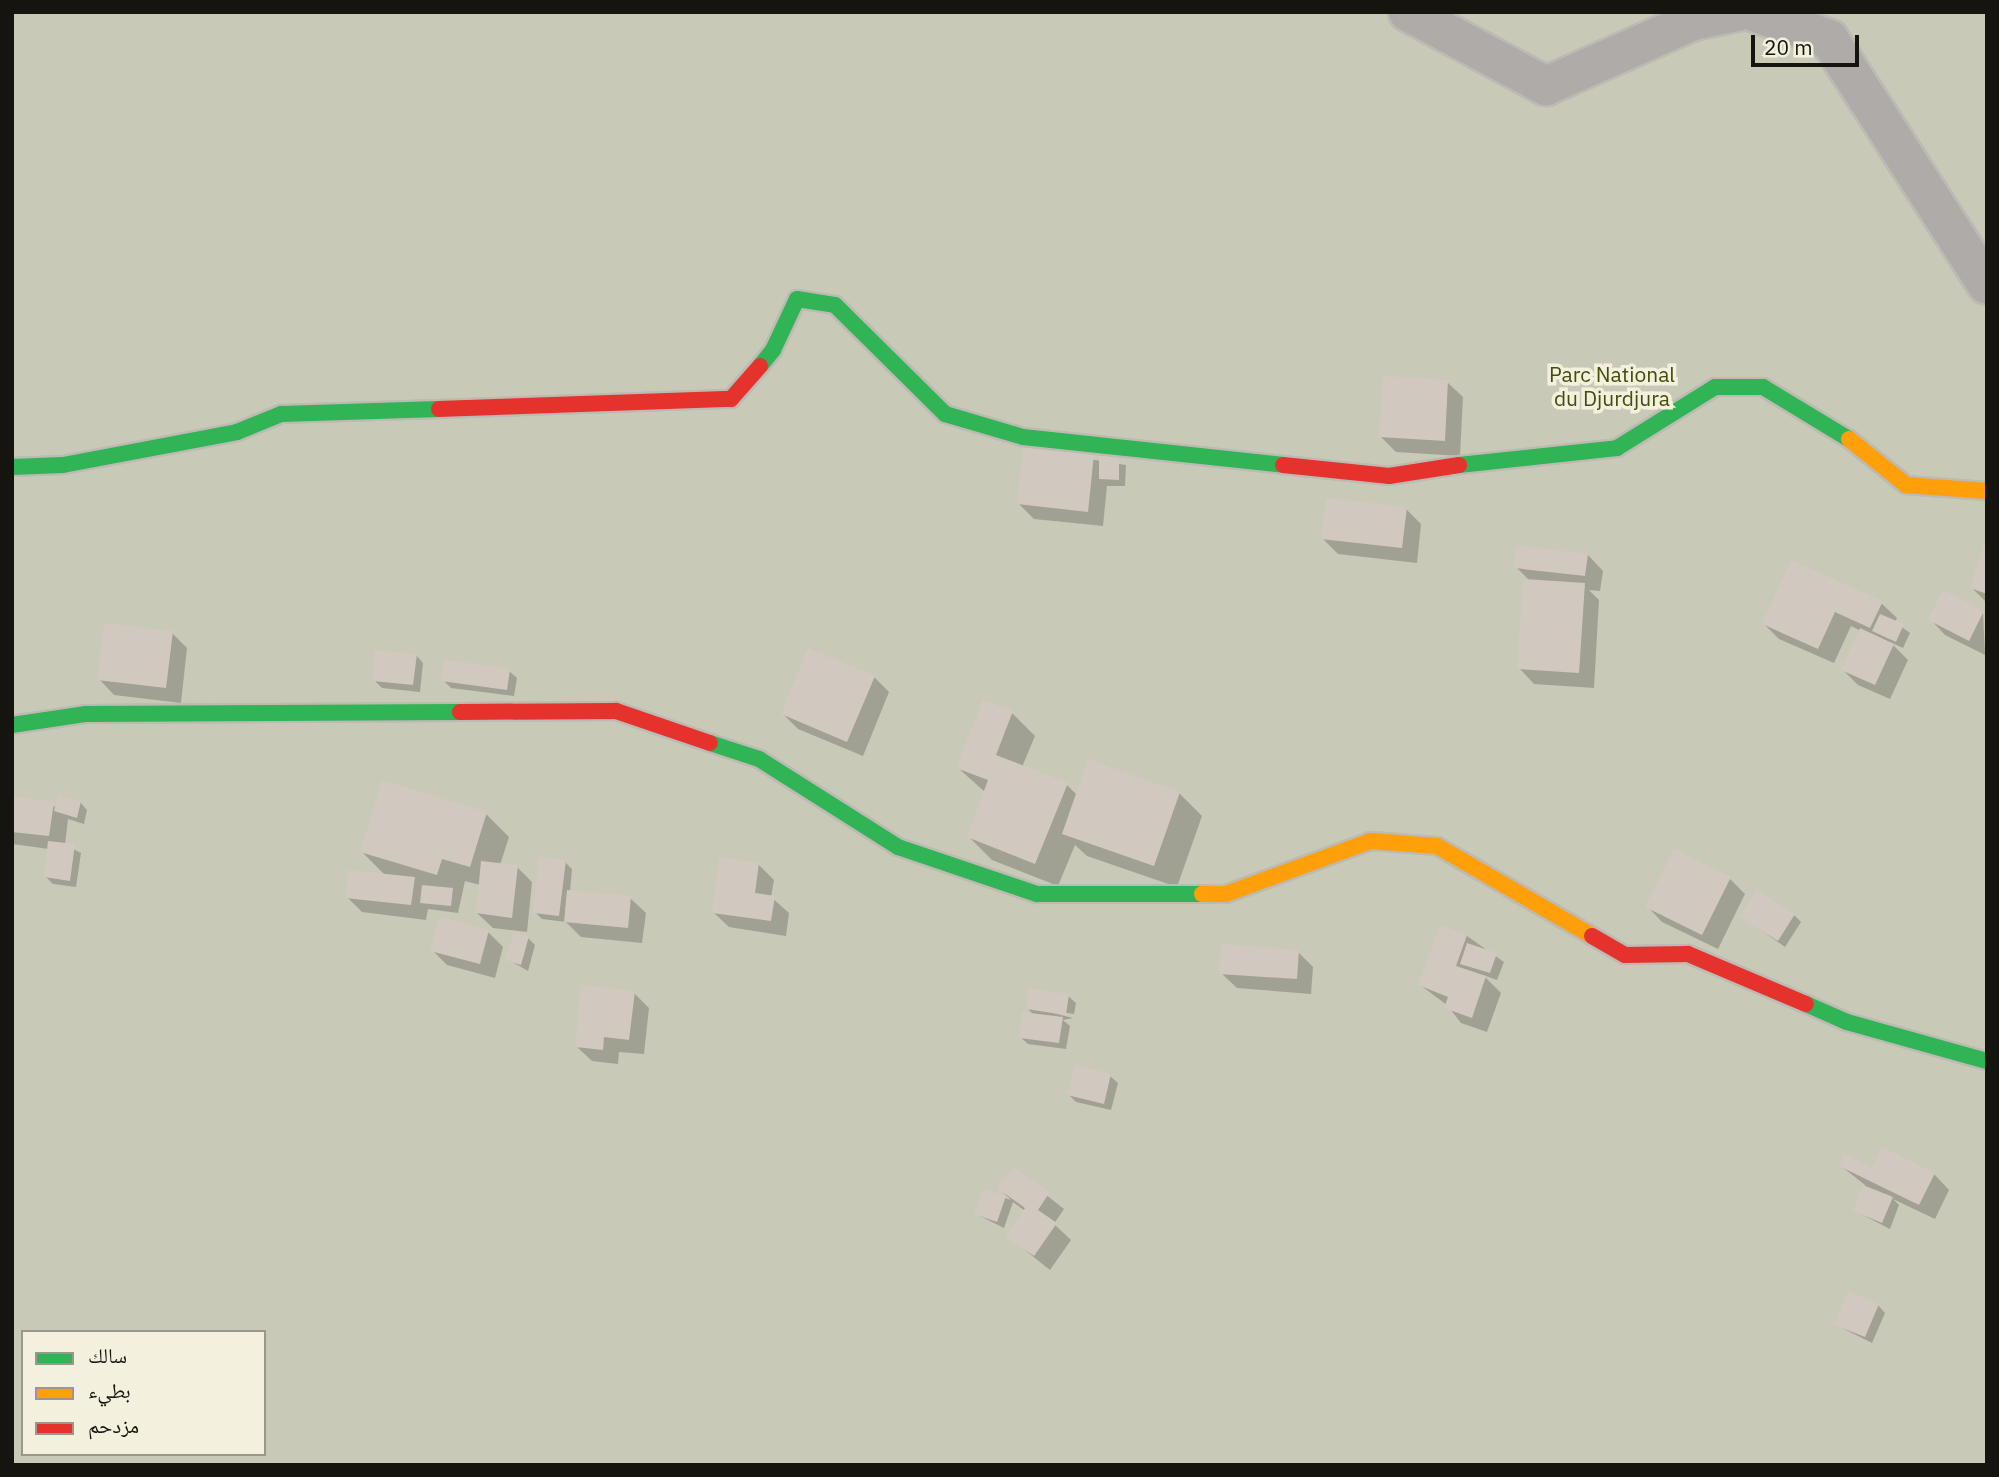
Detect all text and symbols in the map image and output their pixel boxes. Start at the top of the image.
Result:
scale bar [1754,21,1862,65]
text: 20 m [1764,33,1813,61]
park label: Parc National du Djurdjura [1549,361,1675,411]
legend [21,1330,266,1456]
text: سالك [88,1341,127,1369]
text: بطيء [88,1376,131,1404]
text: مزدحم [88,1411,139,1439]

